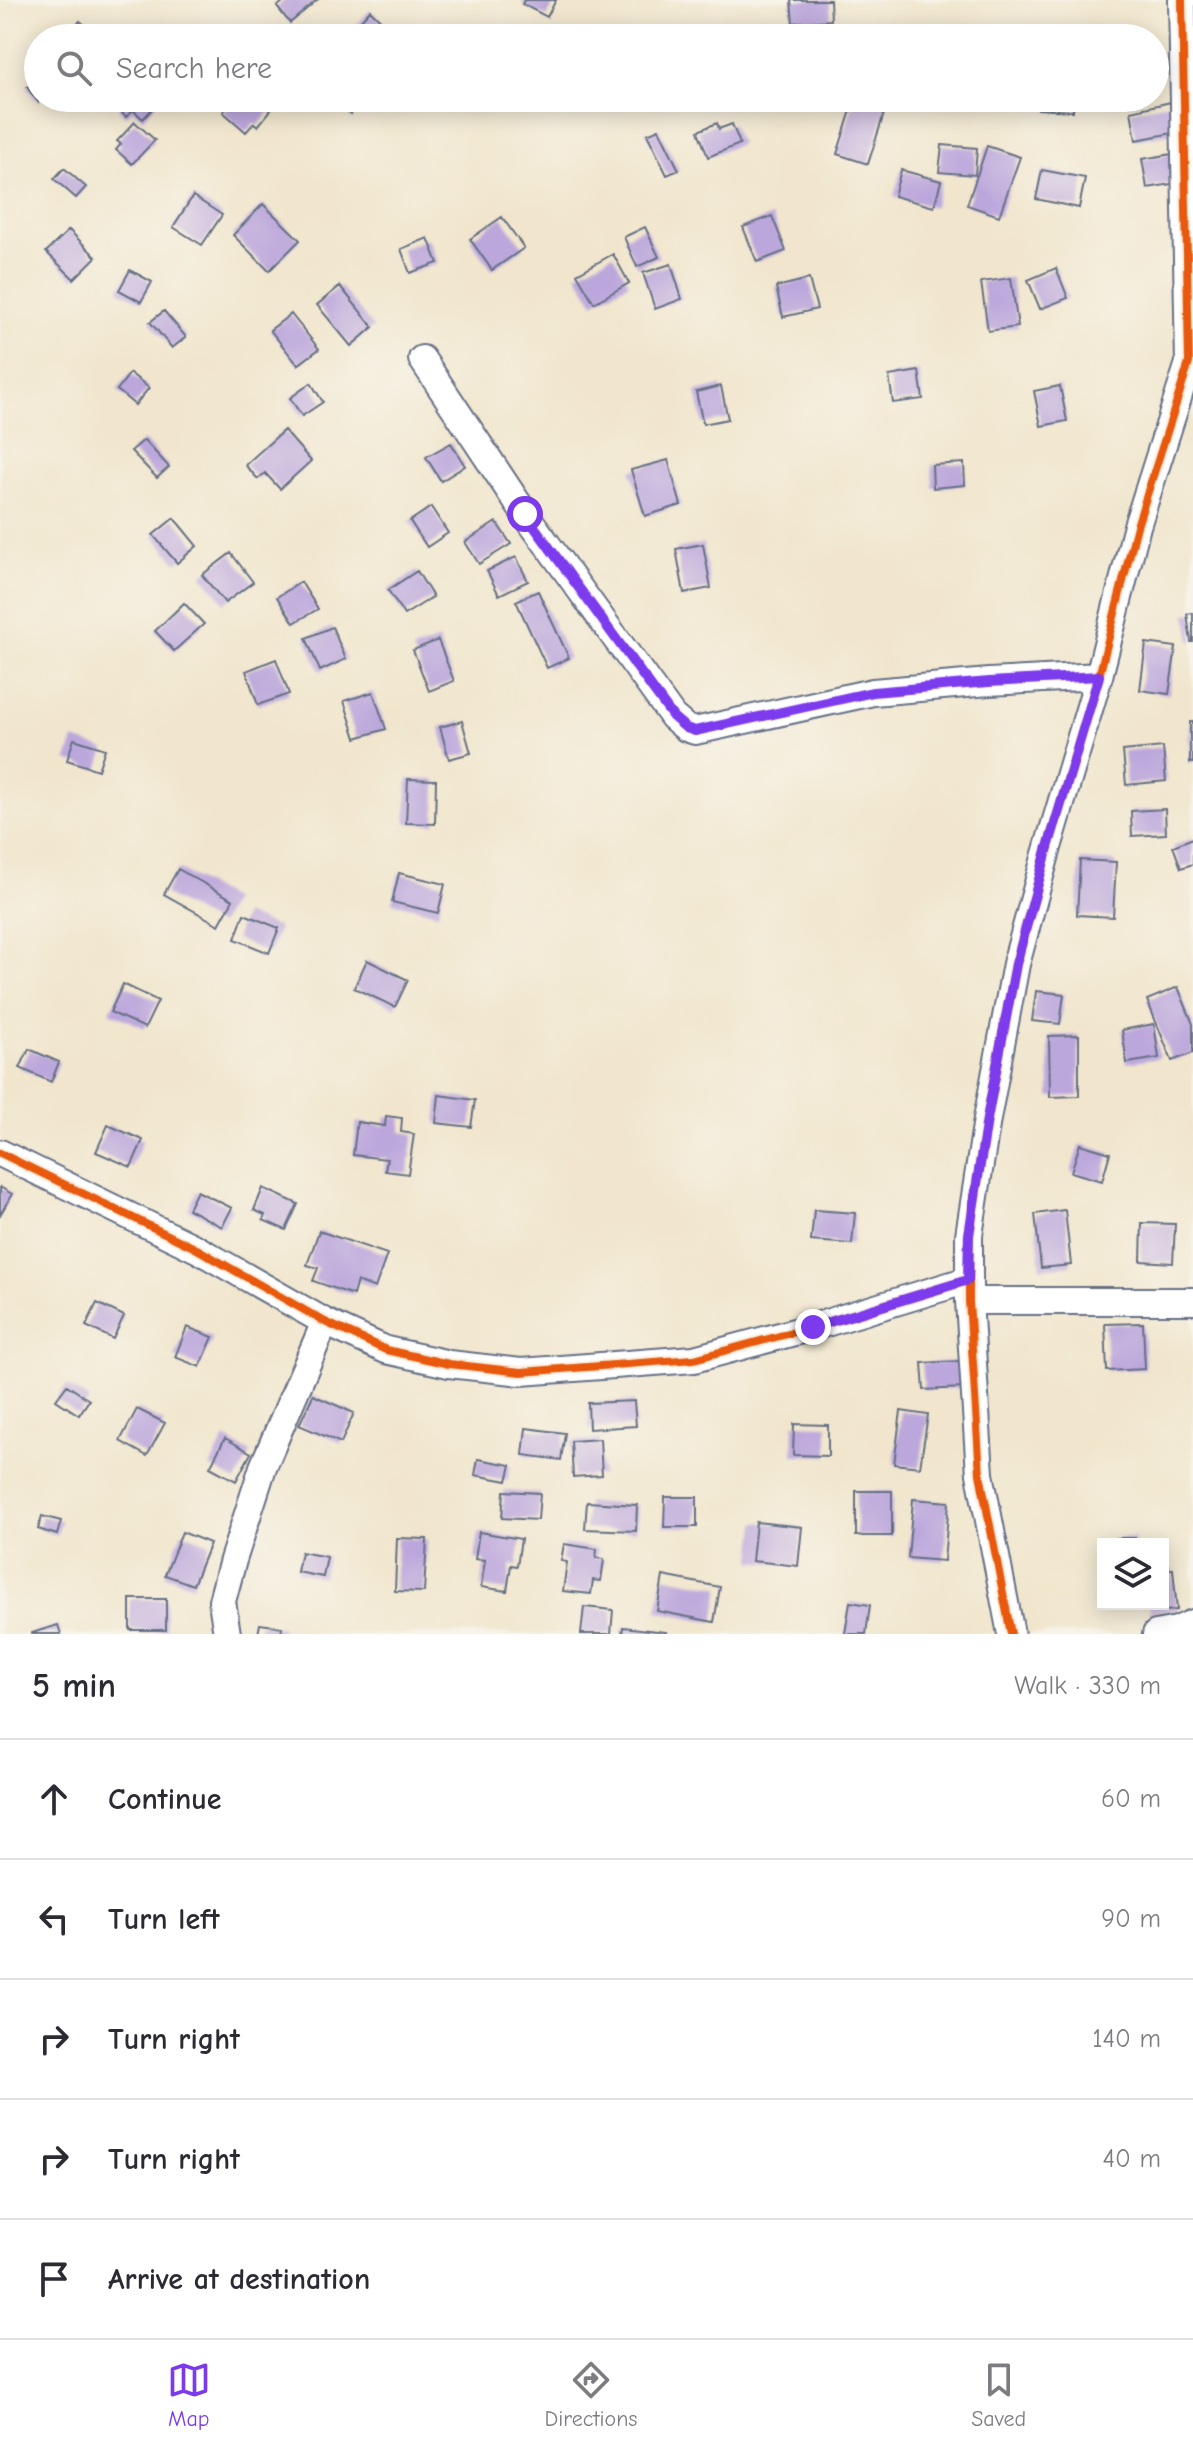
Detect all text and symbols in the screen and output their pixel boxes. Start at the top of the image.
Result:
search box [24,24,1169,112]
icon: search [52,46,96,90]
text: Search here [116,51,272,86]
route start [507,496,543,532]
route end [795,1309,831,1345]
map controls [1097,1538,1169,1610]
button: layers [1097,1538,1169,1610]
text: 5 min [32,1666,116,1706]
text: Walk · 330 m [1014,1671,1161,1701]
icon: ahead [32,1777,76,1821]
text: Continue [108,1782,222,1817]
text: 60 m [1101,1784,1161,1814]
icon: left [32,1897,76,1941]
text: Turn left [108,1902,220,1937]
text: 90 m [1101,1904,1161,1934]
icon: right [32,2017,76,2061]
text: Turn right [108,2022,240,2057]
text: 140 m [1092,2024,1161,2054]
icon: right [32,2137,76,2181]
text: Turn right [108,2142,240,2177]
text: 40 m [1102,2144,1161,2174]
icon: arrive [32,2257,76,2301]
text: Arrive at destination [108,2262,370,2297]
tab: Map [167,2358,211,2432]
tab: Directions [545,2358,638,2432]
tab: Saved [971,2358,1026,2432]

